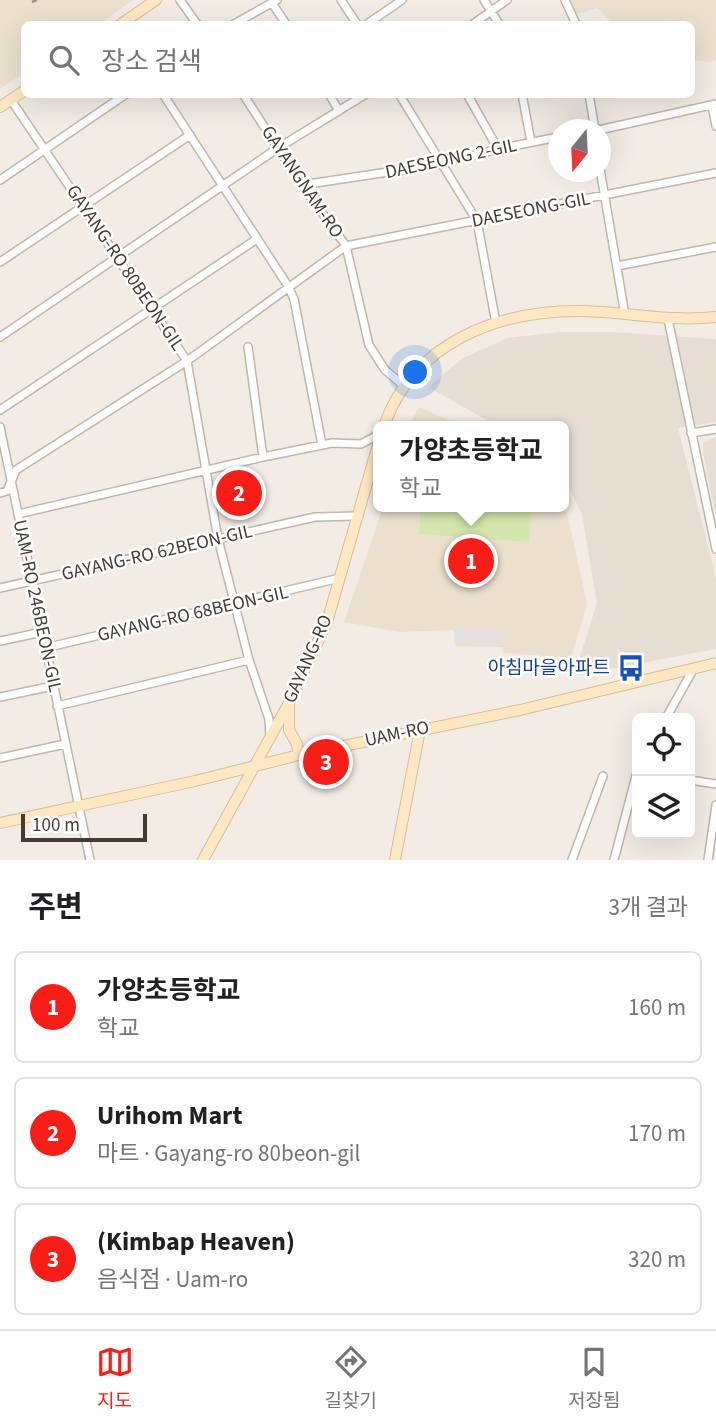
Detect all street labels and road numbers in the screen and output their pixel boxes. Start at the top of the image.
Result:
street label: GAYANGNAM-RO [254,120,350,244]
street label: DAESEONG 2-GIL [383,132,519,186]
street label: GAYANG-RO 80BEON-GIL [59,180,191,356]
street label: DAESEONG-GIL [469,185,593,235]
street label: UAM-RO 246BEON-GIL [6,517,68,695]
street label: GAYANG-RO 62BEON-GIL [59,518,255,588]
street label: GAYANG-RO 68BEON-GIL [95,579,291,649]
street label: GAYANG-RO [277,610,339,708]
street label: UAM-RO [362,714,432,754]

